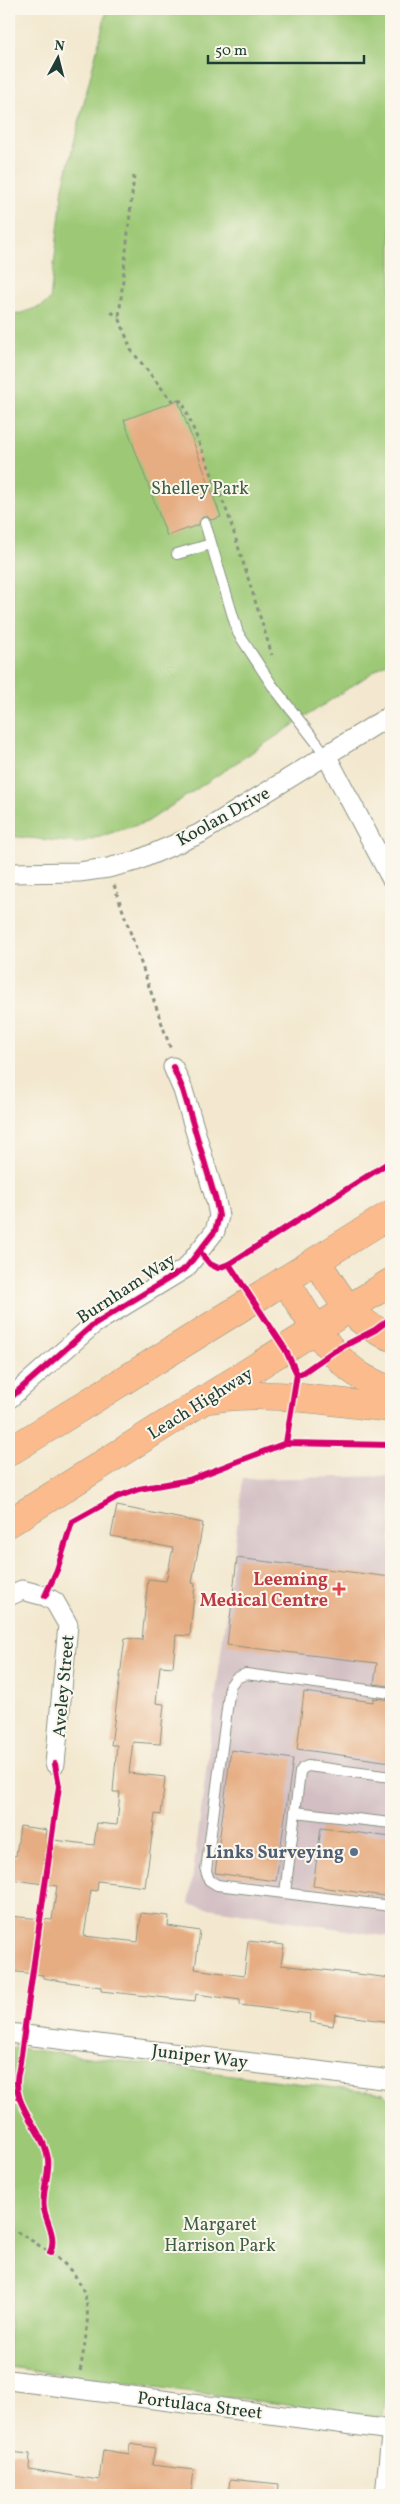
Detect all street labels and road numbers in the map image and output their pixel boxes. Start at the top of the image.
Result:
street label: Koolan Drive [173,781,275,853]
street label: Burnham Way [72,1248,181,1331]
street label: Leach Highway [143,1362,258,1447]
street label: Aveley Street [48,1634,81,1739]
street label: Juniper Way [150,2039,250,2076]
street label: Portulaca Street [136,2386,264,2427]

